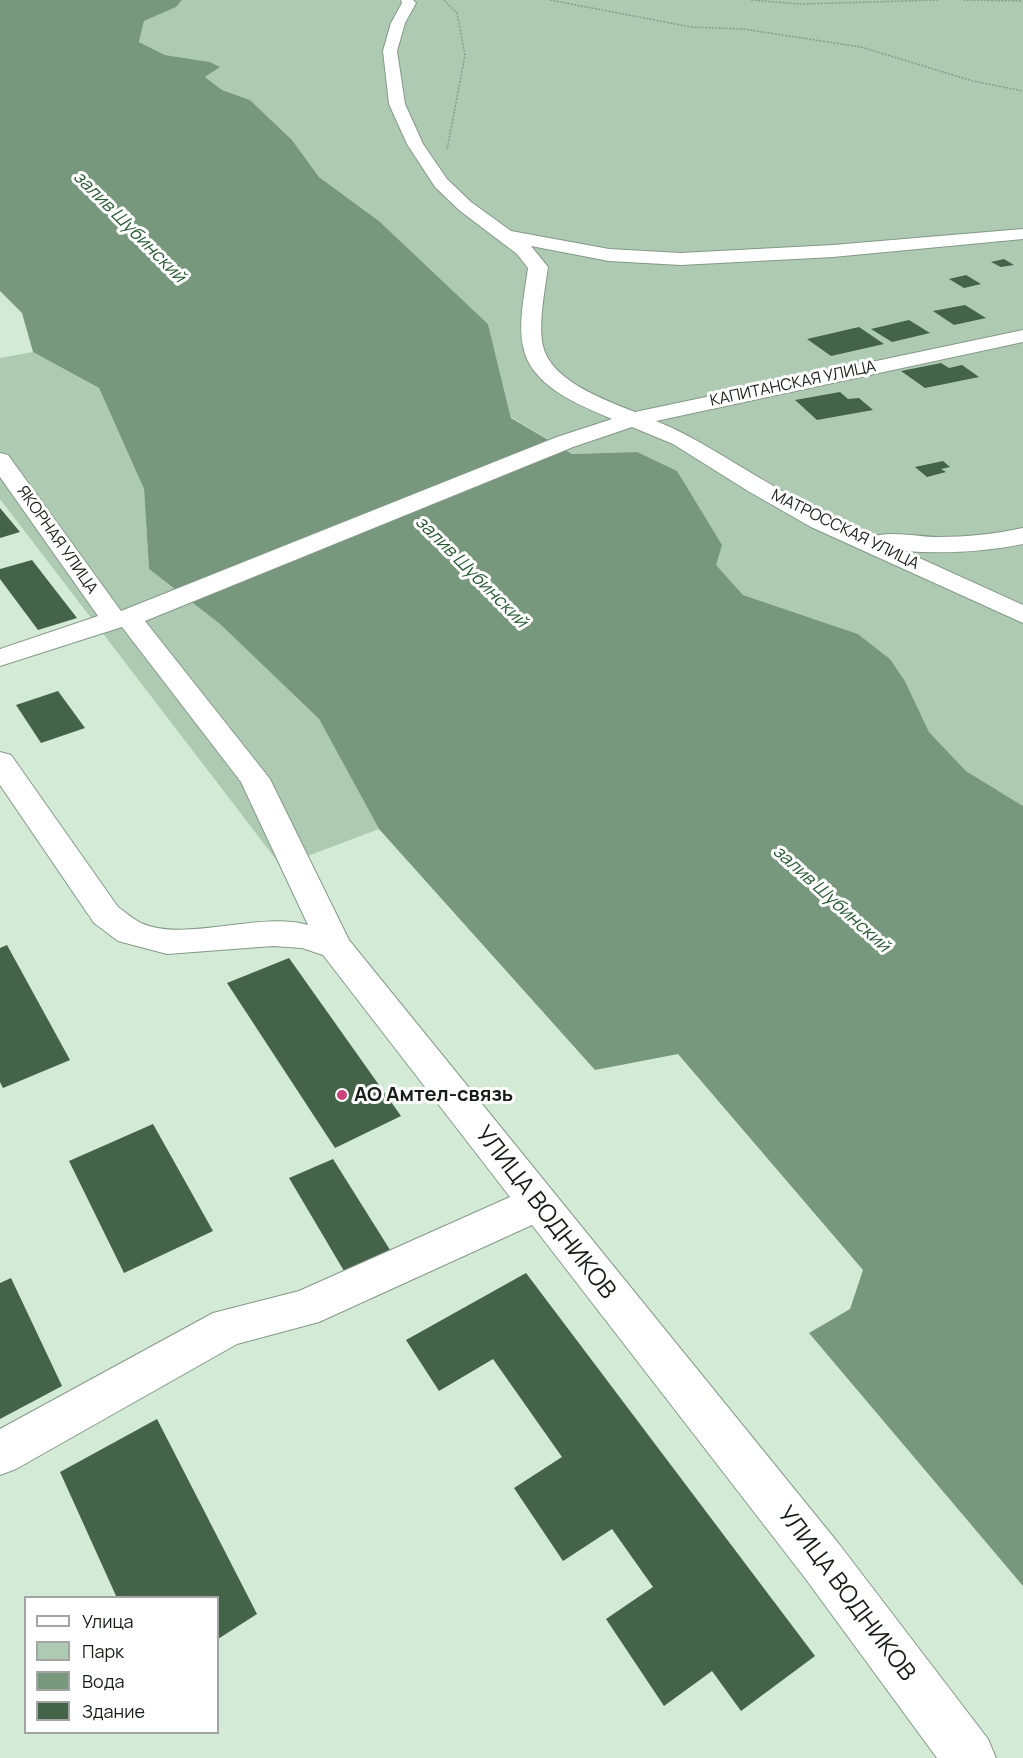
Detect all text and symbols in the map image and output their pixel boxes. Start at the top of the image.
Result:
water label: залив Шубинский [69,167,189,287]
street label: КАПИТАНСКАЯ УЛИЦА [708,357,878,411]
street label: ЯКОРНАЯ УЛИЦА [13,482,101,598]
street label: МАТРОССКАЯ УЛИЦА [768,486,922,574]
water label: залив Шубинский [411,512,531,632]
water label: залив Шубинский [768,841,894,957]
place label: АО Амтел-связь [354,1083,513,1107]
marker: АО Амтел-связь [335,1088,349,1102]
street label: УЛИЦА ВОДНИКОВ [469,1121,621,1305]
street label: УЛИЦА ВОДНИКОВ [771,1501,921,1687]
legend [24,1596,219,1734]
text: Улица [82,1609,134,1633]
text: Парк [82,1639,124,1663]
text: Вода [82,1669,124,1693]
text: Здание [82,1699,145,1723]

